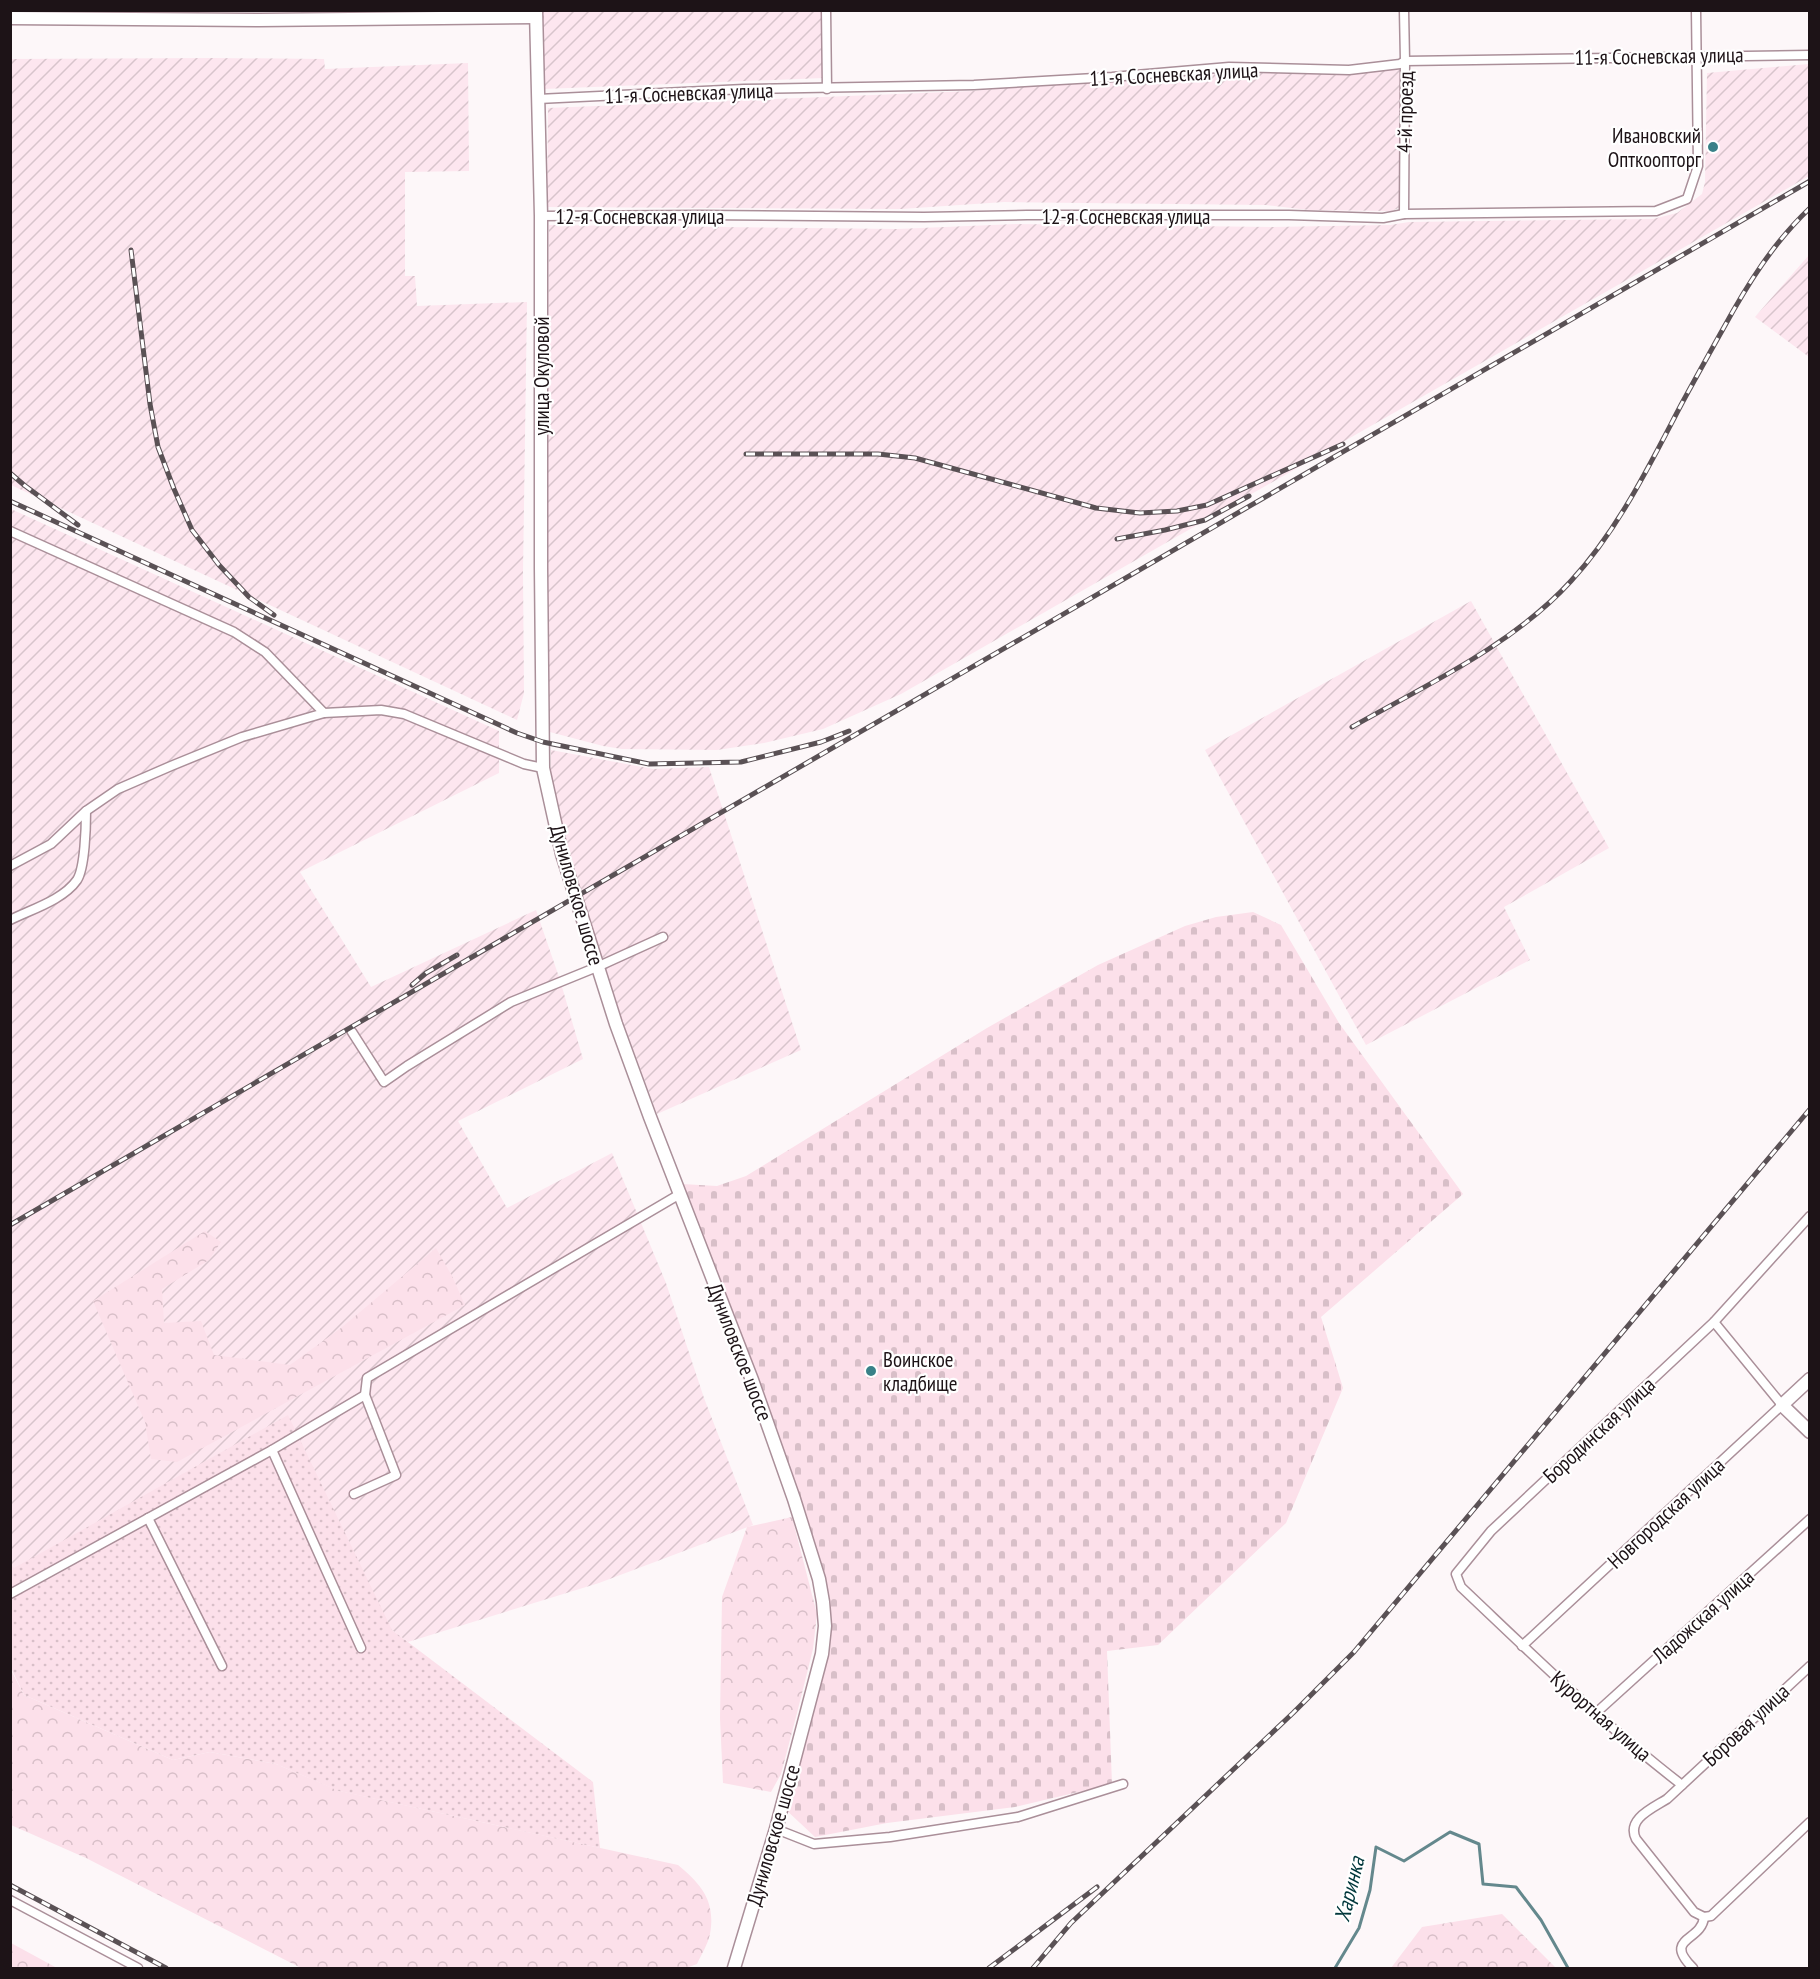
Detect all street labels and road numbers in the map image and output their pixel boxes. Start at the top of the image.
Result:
street label: 11-я Сосневская улица [1574,41,1744,71]
street label: 11-я Сосневская улица [1089,56,1259,92]
street label: 4-й проезд [1391,71,1419,153]
street label: 11-я Сосневская улица [604,77,774,109]
street label: 12-я Сосневская улица [556,203,724,230]
street label: 12-я Сосневская улица [1042,203,1210,230]
street label: улица Окуловой [528,316,555,436]
street label: Дуниловское шоссе [544,821,610,969]
street label: Дуниловское шоссе [701,1279,779,1425]
street label: Бородинская улица [1537,1371,1661,1489]
street label: Новгородская улица [1602,1452,1730,1574]
street label: Ладожская улица [1646,1563,1760,1669]
street label: Курортная улица [1545,1665,1657,1767]
street label: Боровая улица [1697,1678,1795,1772]
street label: Дуниловское шоссе [740,1761,806,1909]

